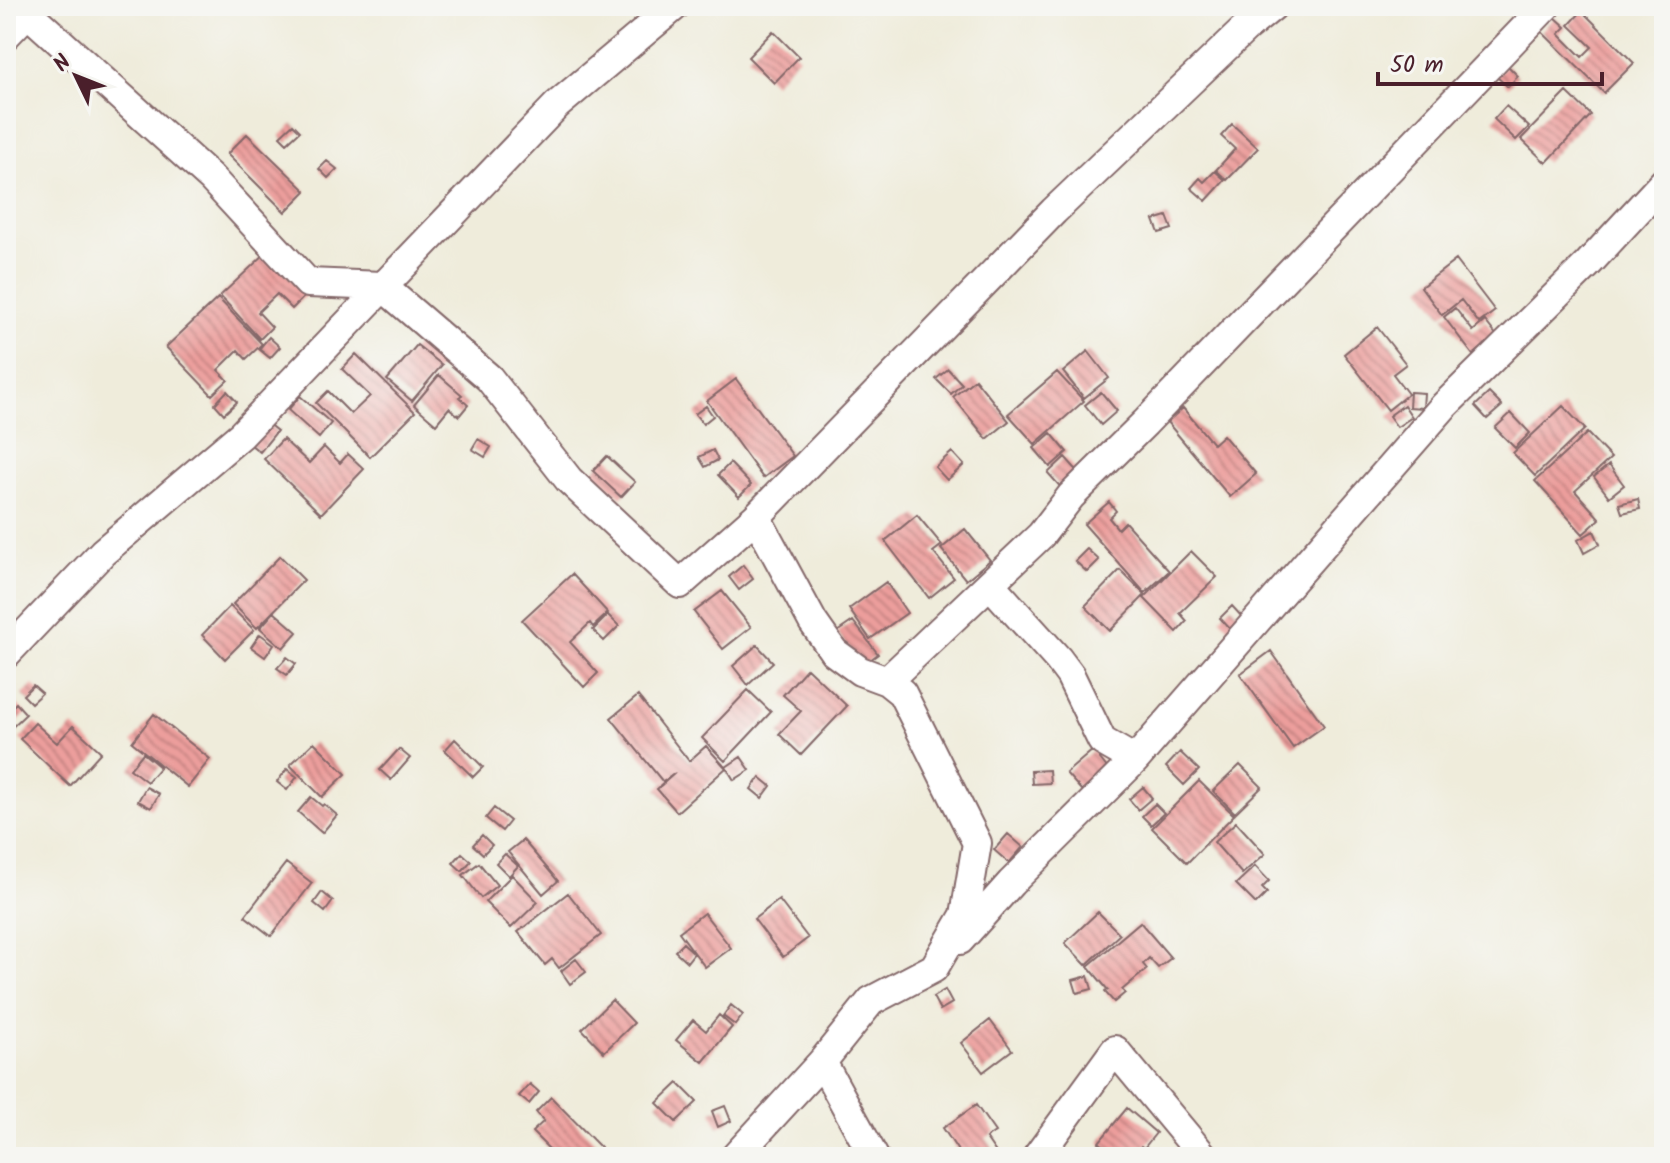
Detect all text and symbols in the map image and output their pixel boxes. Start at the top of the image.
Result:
north arrow [36,36,116,116]
scale bar [1378,36,1602,86]
text: 50 m [1390,46,1444,85]
text: N [46,47,81,81]

